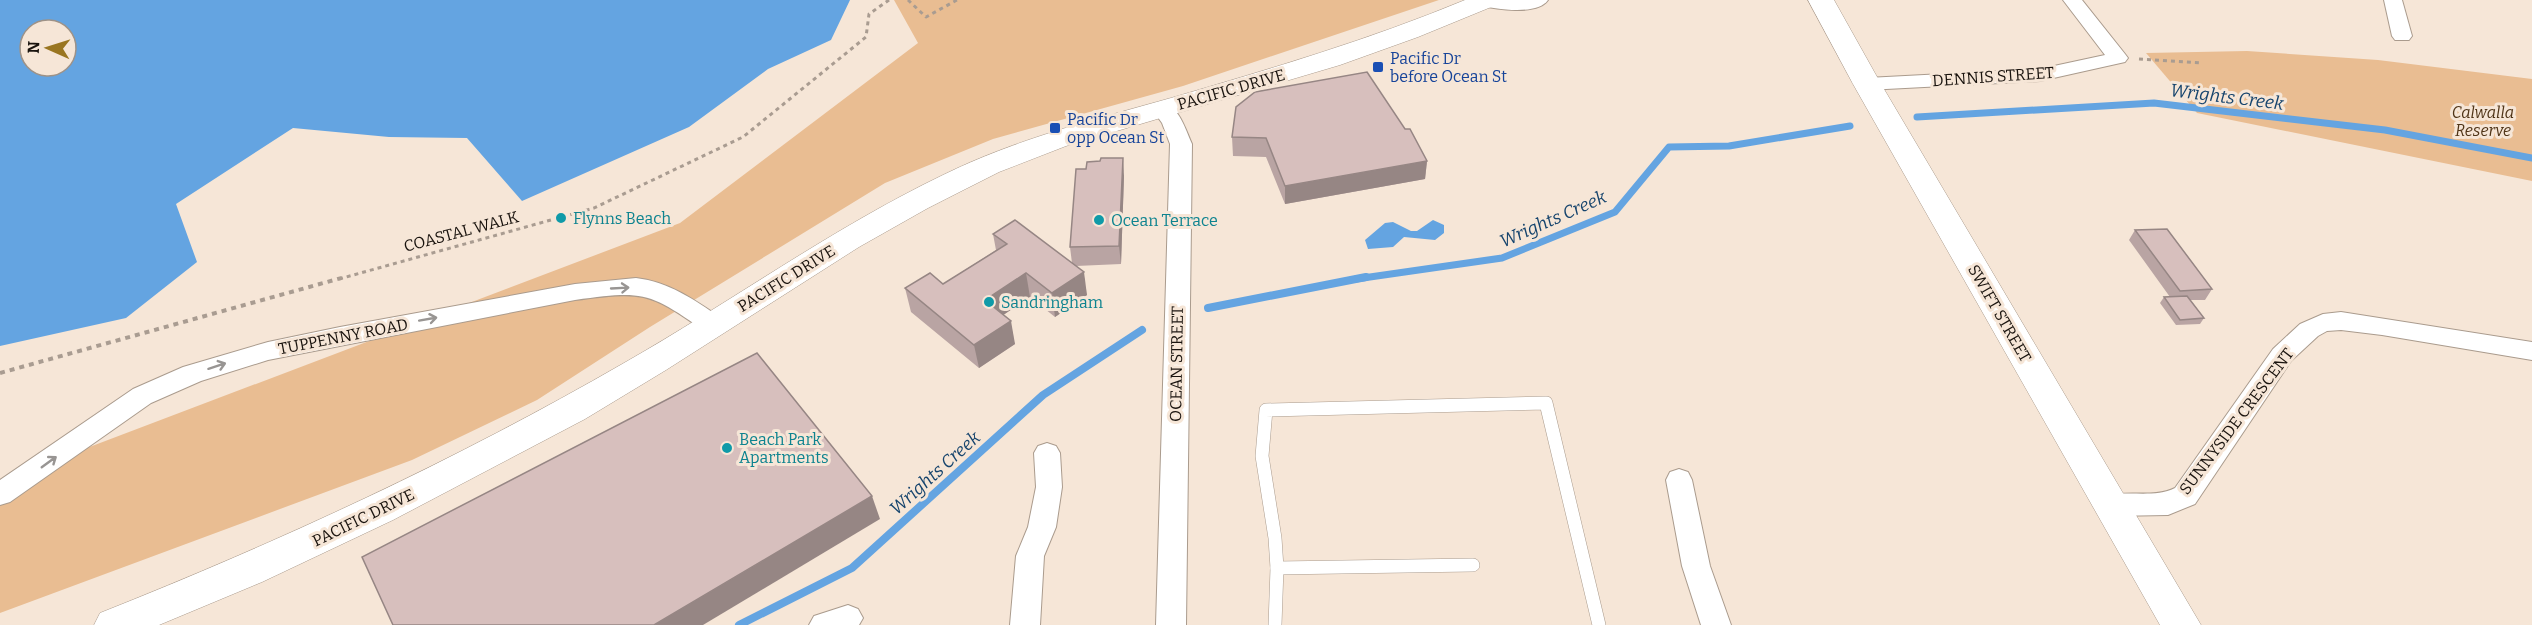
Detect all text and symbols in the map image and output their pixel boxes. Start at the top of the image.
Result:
north arrow [18,18,78,78]
text: N [24,41,43,54]
place label: Pacific Dr before Ocean St [1390,49,1507,86]
marker: Pacific Dr before Ocean St [1371,60,1385,74]
street label: DENNIS STREET [1931,63,2055,90]
street label: PACIFIC DRIVE [1175,65,1287,114]
water label: Wrights Creek [2169,79,2285,115]
park label: Calwalla Reserve [2452,103,2514,140]
place label: Pacific Dr opp Ocean St [1067,110,1164,147]
marker: Pacific Dr opp Ocean St [1048,121,1062,135]
water label: Wrights Creek [1496,186,1610,252]
street label: COASTAL WALK [402,207,521,256]
place label: Flynns Beach [573,209,671,228]
marker: Flynns Beach [554,211,568,225]
place label: Ocean Terrace [1111,211,1218,230]
marker: Ocean Terrace [1092,213,1106,227]
street label: PACIFIC DRIVE [734,241,838,316]
street label: SWIFT STREET [1964,261,2035,365]
one-way arrow [609,282,629,293]
place label: Sandringham [1001,293,1103,312]
marker: Sandringham [982,295,996,309]
street label: OCEAN STREET [1166,306,1187,422]
one-way arrow [417,314,437,325]
street label: TUPPENNY ROAD [277,315,410,358]
street label: SUNNYSIDE CRESCENT [2175,345,2298,498]
one-way arrow [207,360,226,371]
water label: Wrights Creek [885,426,985,519]
place label: Beach Park Apartments [739,430,829,467]
marker: Beach Park Apartments [720,441,734,455]
one-way arrow [40,456,56,468]
street label: PACIFIC DRIVE [309,485,417,550]

